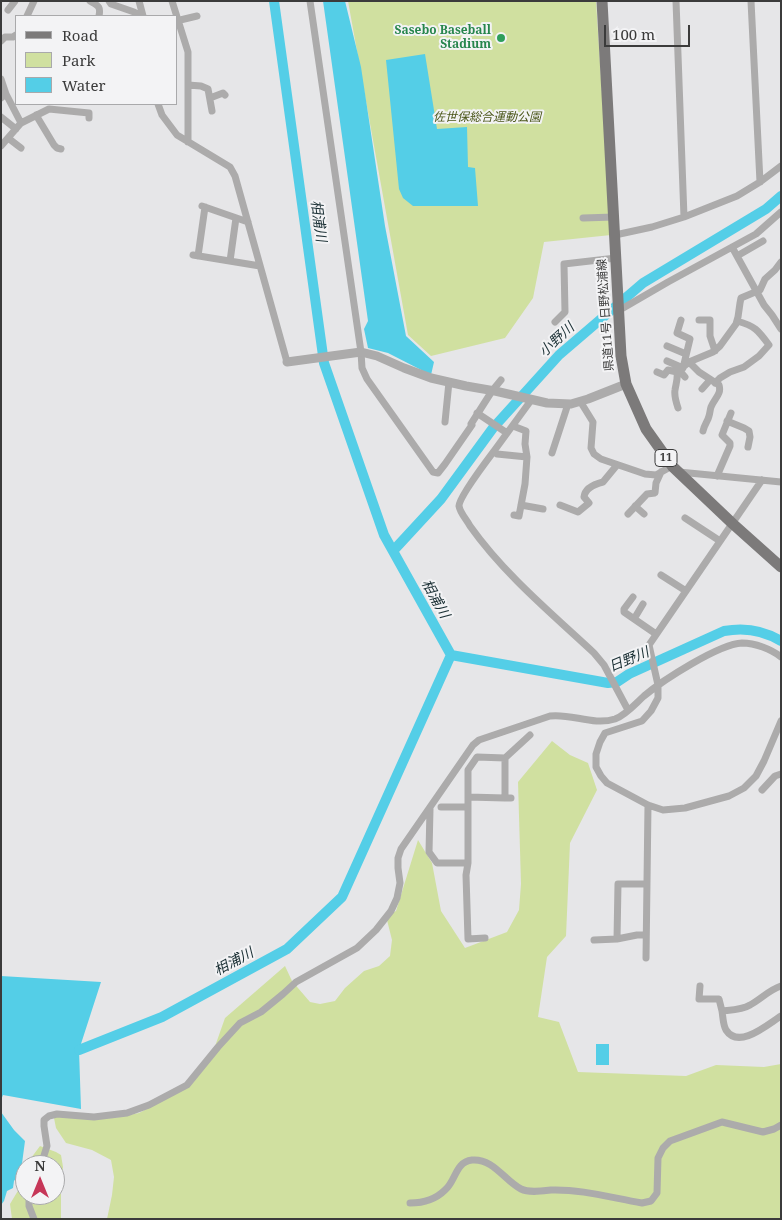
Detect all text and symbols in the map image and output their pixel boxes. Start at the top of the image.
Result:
legend [15,15,178,105]
scale bar [607,15,693,47]
place label: Sasebo Baseball Stadium [395,24,491,52]
text: 100 m [612,24,655,44]
text: Road [62,25,98,45]
marker: Sasebo Baseball Stadium [495,32,507,44]
text: Park [62,50,95,70]
text: Water [62,75,105,95]
park label: 佐世保総合運動公園 [433,111,541,125]
water label: 相浦川 [307,199,329,243]
street label: 県道11号 日野松浦線 [595,258,617,372]
water label: 小野川 [536,320,578,360]
road number: 11 [655,449,677,466]
water label: 相浦川 [417,577,453,621]
water label: 日野川 [606,644,652,676]
water label: 相浦川 [212,945,256,979]
north arrow [15,1155,65,1205]
text: N [34,1156,46,1175]

